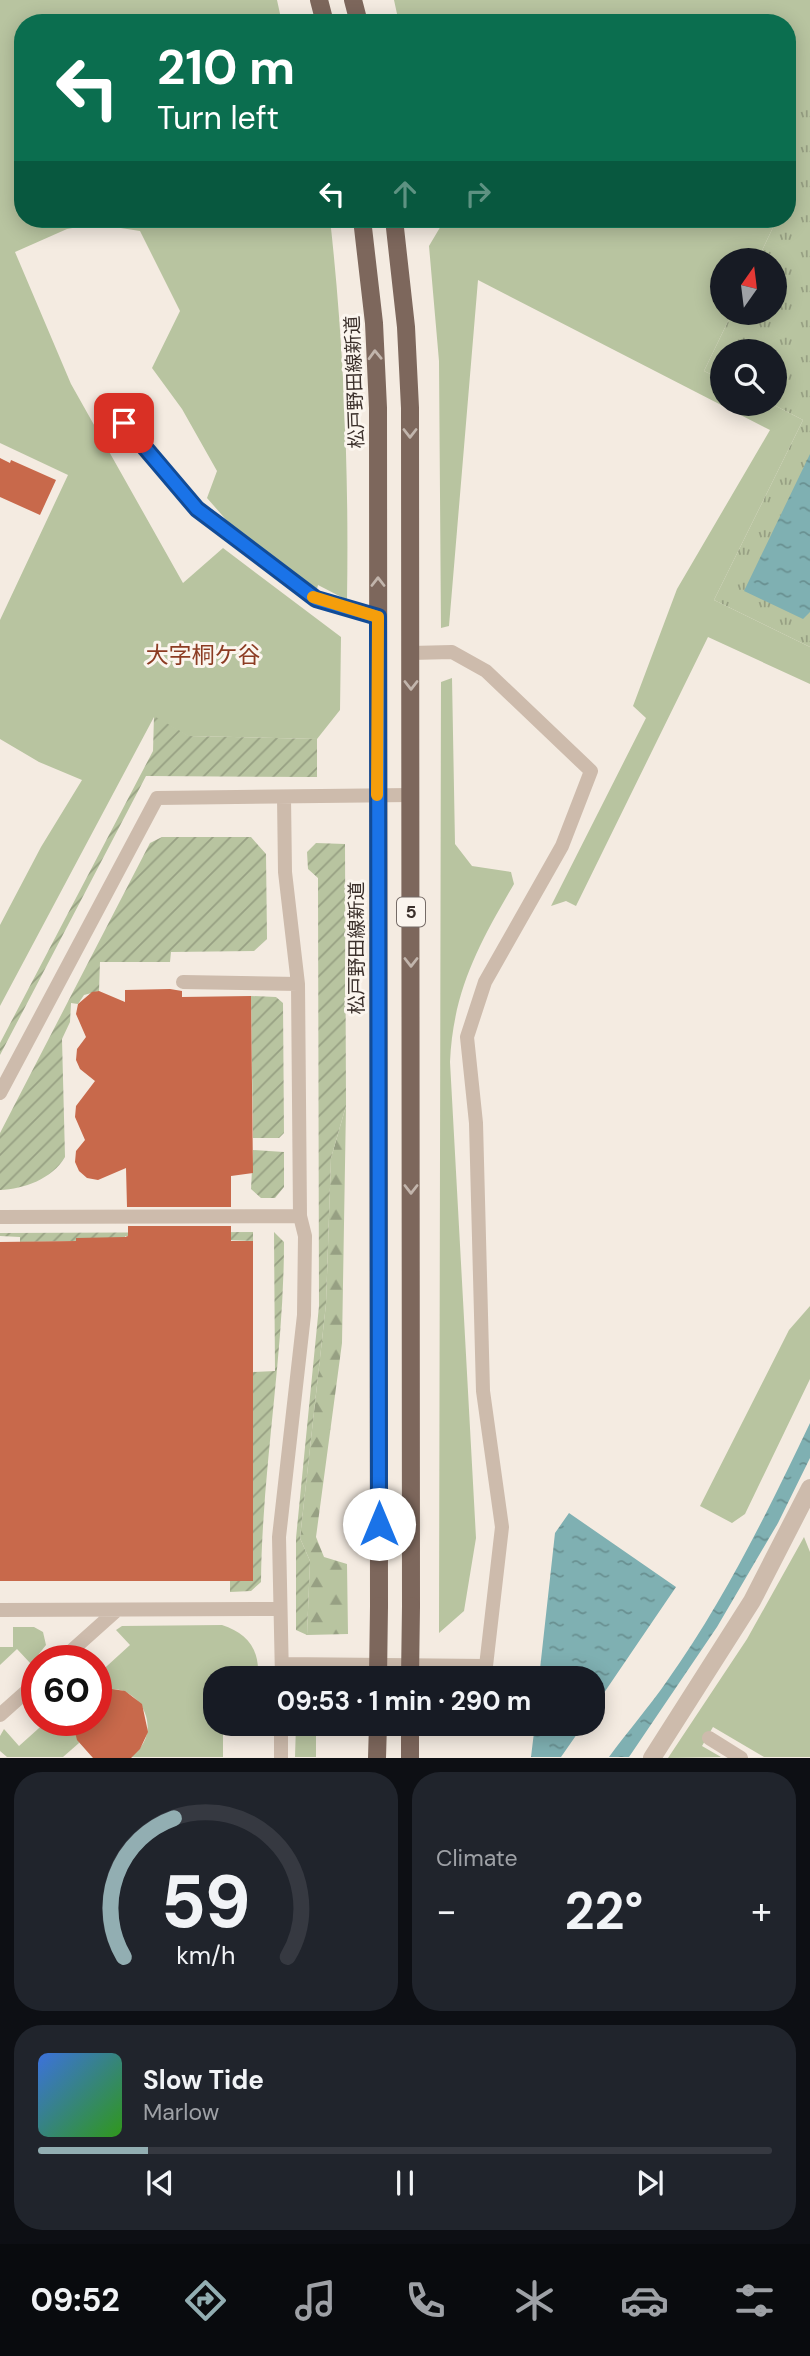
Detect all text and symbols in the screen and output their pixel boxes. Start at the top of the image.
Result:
text: 210 m [157,35,295,99]
icon: left [42,42,133,133]
text: Turn left [157,97,279,139]
icon: left [313,175,351,213]
icon: ahead [386,175,424,213]
icon: right [459,175,497,213]
north arrow [710,248,788,326]
map controls [710,248,787,416]
street label: 松戸野田線新道 [340,315,369,449]
button: search [710,339,787,416]
one-way arrow [368,349,383,360]
pin [94,393,154,453]
icon: arrive [105,404,143,442]
one-way arrow [402,428,418,439]
one-way arrow [370,576,386,587]
district label: 大字桐ケ谷 [146,640,261,670]
one-way arrow [403,680,419,691]
street label: 松戸野田線新道 [344,881,369,1015]
road number: 5 [397,897,425,926]
one-way arrow [403,957,419,967]
one-way arrow [403,1184,419,1195]
position arrow [342,1487,416,1561]
speed limit sign: 60 [21,1645,112,1736]
text: 09:53 · 1 min · 290 m [277,1684,531,1718]
text: Climate [436,1843,518,1873]
text: 59 [161,1856,251,1951]
text: 22° [565,1877,643,1945]
text: − [436,1886,457,1936]
text: + [751,1886,772,1936]
text: km/h [176,1939,236,1972]
text: Slow Tide [143,2063,264,2097]
text: Marlow [143,2097,219,2127]
icon: previous [141,2164,179,2202]
icon: pause [386,2164,424,2202]
icon: next [631,2164,669,2202]
icon: directions [181,2276,230,2325]
icon: music [291,2276,340,2325]
icon: phone [401,2276,450,2325]
icon: climate [510,2276,559,2325]
icon: car [620,2276,669,2325]
icon: filters [730,2276,779,2325]
text: 09:52 [30,2279,120,2321]

